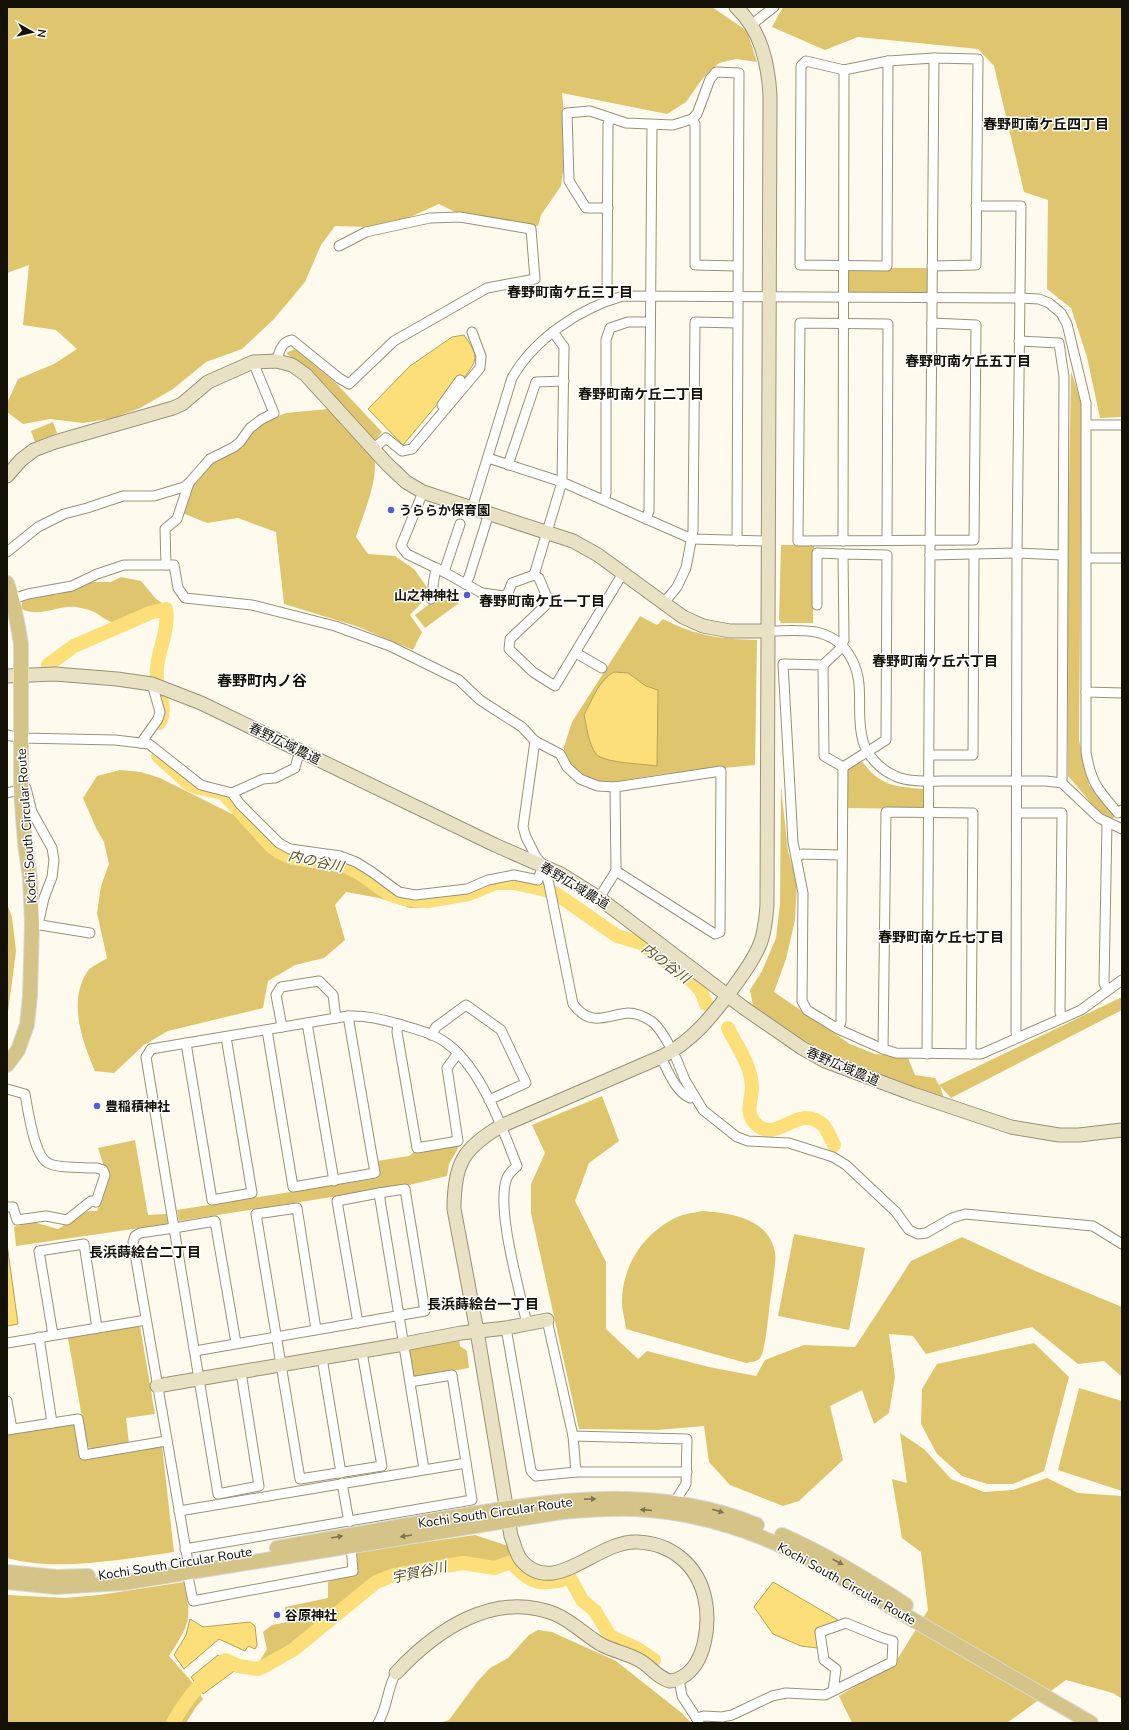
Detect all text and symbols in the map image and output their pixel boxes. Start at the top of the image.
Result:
north arrow [12,12,52,52]
text: N [33,28,49,38]
district label: 春野町南ケ丘四丁目 [983,115,1109,134]
district label: 春野町南ケ丘三丁目 [507,283,633,302]
district label: 春野町南ケ丘五丁目 [905,352,1031,371]
district label: 春野町南ケ丘二丁目 [578,385,704,404]
place label: うららか保育園 [399,502,490,520]
marker: うららか保育園 [386,505,396,515]
place label: 山之神神社 [394,587,459,605]
marker: 山之神神社 [462,590,472,600]
district label: 春野町南ケ丘一丁目 [479,592,605,611]
district label: 春野町南ケ丘六丁目 [872,652,998,671]
district label: 春野町内ノ谷 [217,671,307,691]
street label: 春野広域農道 [246,719,324,769]
street label: Kochi South Circular Route [13,748,41,904]
water label: 内の谷川 [287,846,347,877]
street label: 春野広域農道 [536,858,613,914]
district label: 春野町南ケ丘七丁目 [878,928,1004,947]
water label: 内の谷川 [638,939,695,989]
street label: 春野広域農道 [803,1043,882,1090]
place label: 豊稲積神社 [105,1098,170,1116]
marker: 豊稲積神社 [92,1101,102,1111]
district label: 長浜蒔絵台二丁目 [89,1243,201,1262]
district label: 長浜蒔絵台一丁目 [427,1295,539,1314]
street label: Kochi South Circular Route [417,1493,574,1533]
one-way arrow [584,1496,596,1503]
one-way arrow [640,1507,652,1514]
one-way arrow [713,1509,725,1515]
one-way arrow [400,1533,412,1539]
one-way arrow [331,1534,343,1540]
street label: Kochi South Circular Route [774,1538,919,1630]
street label: Kochi South Circular Route [97,1543,253,1585]
water label: 宇賀谷川 [390,1557,450,1588]
one-way arrow [832,1559,844,1566]
place label: 谷原神社 [285,1607,337,1625]
marker: 谷原神社 [272,1610,282,1620]

